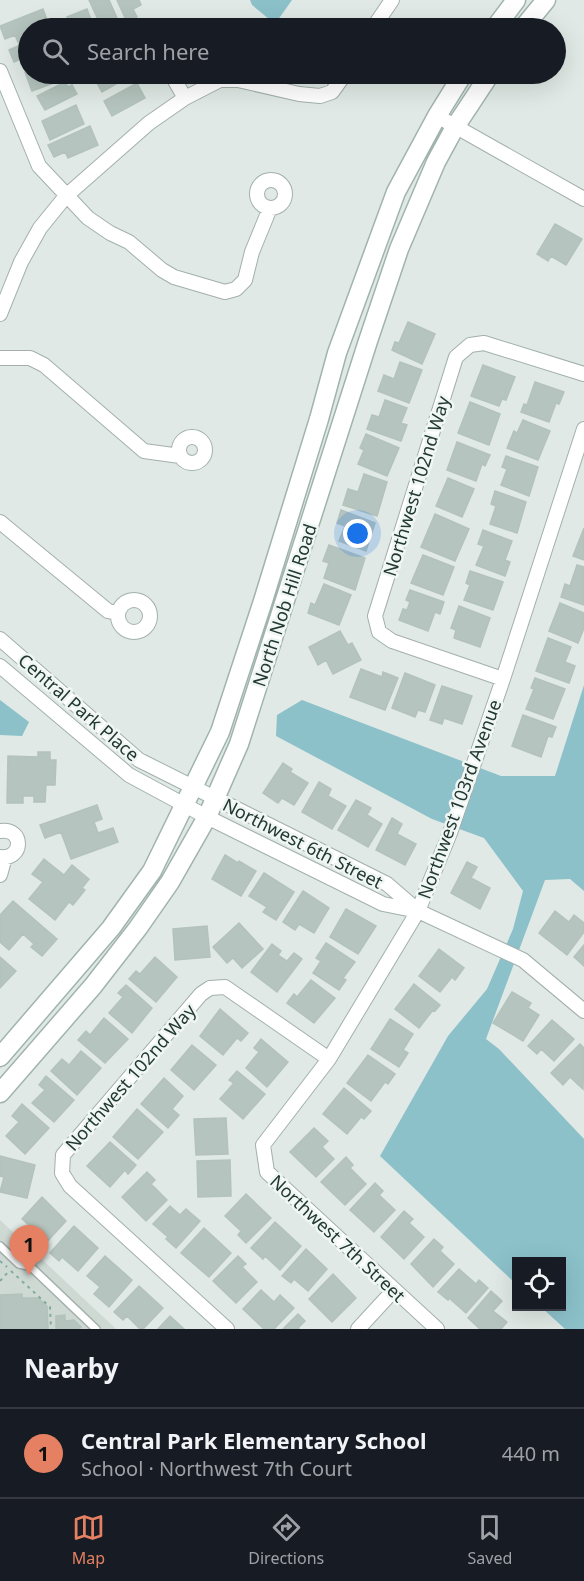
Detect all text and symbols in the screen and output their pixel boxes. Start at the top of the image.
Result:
search box [18,18,566,84]
icon: search [39,35,72,68]
text: Search here [87,36,209,66]
street label: Northwest 102nd Way [377,392,455,579]
your location [343,519,372,548]
street label: North Nob Hill Road [246,521,322,689]
street label: Central Park Place [13,648,145,766]
street label: Northwest 103rd Avenue [412,696,506,902]
street label: Northwest 6th Street [219,792,388,894]
street label: Northwest 102nd Way [60,998,201,1155]
street label: Northwest 7th Street [265,1169,411,1307]
pin: 1 [9,1226,48,1275]
map controls [512,1257,566,1311]
button: locate [512,1257,566,1311]
text: Nearby [24,1350,119,1386]
text: Central Park Elementary School [81,1425,427,1455]
text: 1 [38,1440,49,1467]
text: 440 m [502,1440,560,1467]
text: School · Northwest 7th Court [81,1455,352,1482]
tab: Map [72,1511,105,1569]
tab: Directions [248,1511,324,1569]
tab: Saved [468,1511,512,1569]

